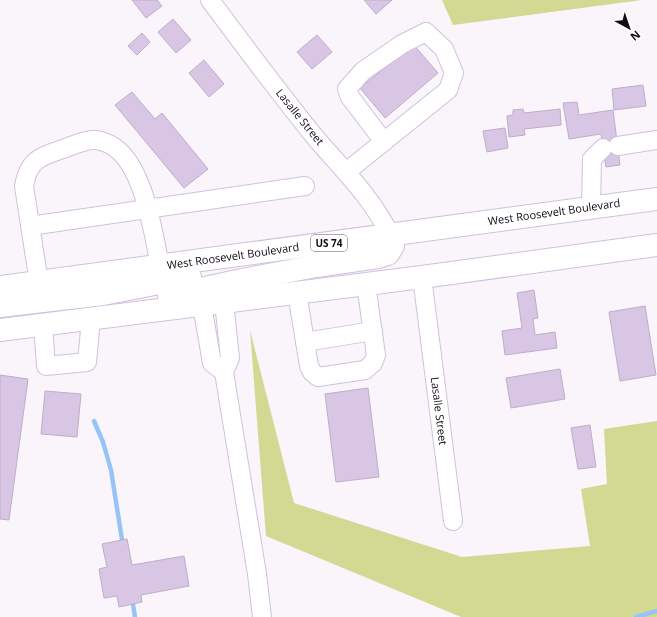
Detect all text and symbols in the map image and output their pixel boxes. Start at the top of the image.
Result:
north arrow [609,8,649,48]
text: N [627,27,644,45]
street label: Lasalle Street [273,85,328,148]
street label: West Roosevelt Boulevard [487,195,621,228]
road number: US 74 [311,235,347,251]
street label: West Roosevelt Boulevard [166,239,300,272]
street label: Lasalle Street [428,376,451,446]

